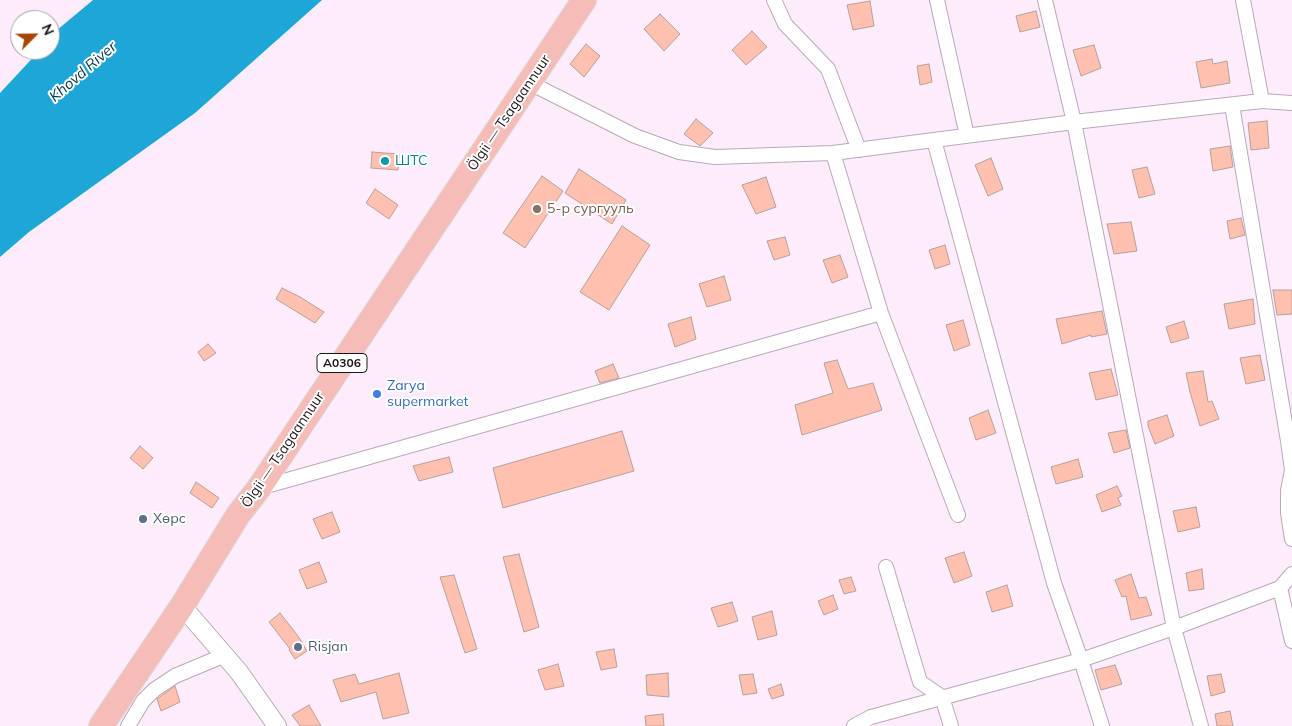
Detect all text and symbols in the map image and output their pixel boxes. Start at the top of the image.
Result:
north arrow [10,10,60,60]
text: N [38,21,58,38]
water label: Khovd River [46,38,120,106]
street label: Ölgii — Tsagaannuur [464,52,554,174]
place label: ШТС [395,153,428,169]
marker: ШТС [379,155,391,167]
place label: 5-р сургууль [547,201,634,217]
marker: 5-р сургууль [531,203,543,215]
road number: A0306 [317,353,367,372]
place label: Zarya supermarket [387,378,468,411]
marker: Zarya supermarket [371,388,383,400]
street label: Ölgii — Tsagaannuur [238,389,328,511]
place label: Хөрс [153,511,186,527]
marker: Хөрс [137,513,149,525]
place label: Risjan [308,639,348,655]
marker: Risjan [292,641,304,653]

